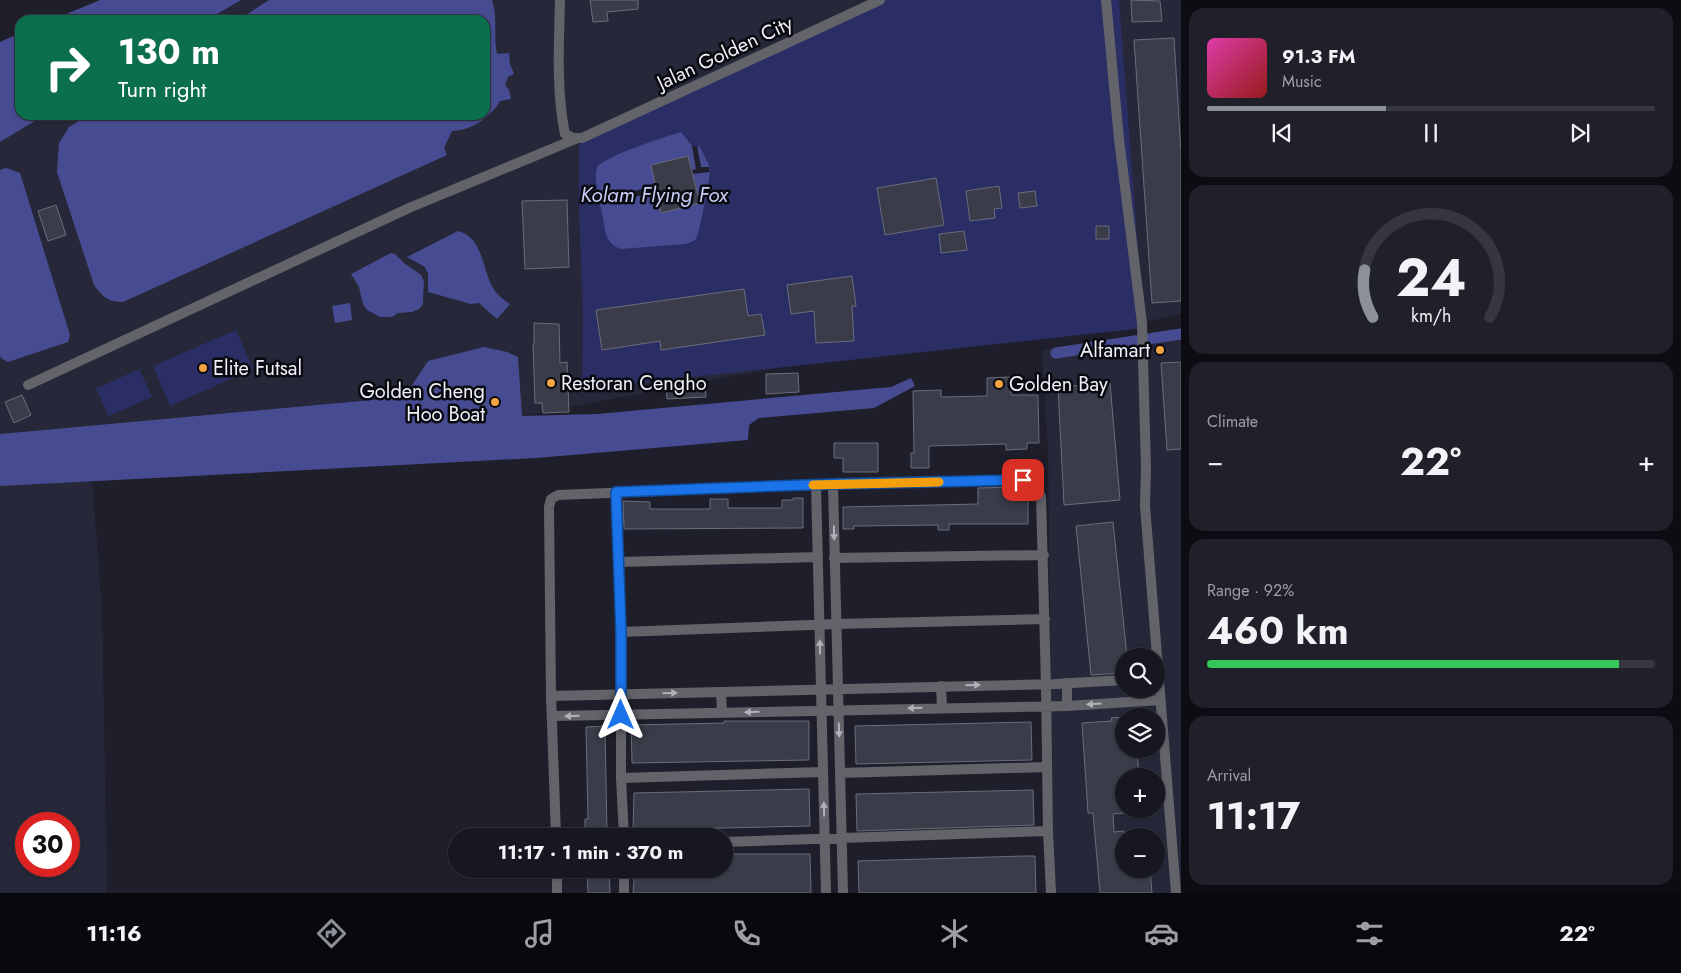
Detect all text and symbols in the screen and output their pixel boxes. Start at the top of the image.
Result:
street label: Jalan Golden City [650,9,798,98]
text: 130 m [118,27,220,77]
icon: right [35,35,100,100]
text: 91.3 FM [1282,43,1355,70]
text: Music [1282,70,1322,93]
text: Turn right [118,73,206,105]
icon: previous [1268,119,1296,147]
icon: pause [1417,119,1445,147]
icon: next [1566,119,1594,147]
water label: Kolam Flying Fox [580,180,729,210]
text: 24 [1396,240,1466,316]
text: km/h [1411,303,1451,329]
place label: Alfamart [1080,336,1150,365]
marker: Alfamart [1154,344,1166,356]
place label: Elite Futsal [213,354,302,383]
marker: Elite Futsal [197,362,209,374]
place label: Restoran Cengho [561,369,707,398]
place label: Golden Bay [1009,370,1108,399]
place label: Golden Cheng Hoo Boat [359,377,485,429]
marker: Restoran Cengho [545,377,557,389]
marker: Golden Bay [993,378,1005,390]
marker: Golden Cheng Hoo Boat [489,396,501,408]
text: Climate [1207,410,1258,433]
text: 22° [1400,434,1461,489]
text: − [1207,441,1224,482]
text: + [1638,441,1655,482]
pin [1002,459,1044,501]
icon: arrive [1009,466,1037,494]
one-way arrow [830,525,838,541]
text: Range · 92% [1207,579,1294,602]
text: 460 km [1207,603,1349,658]
one-way arrow [816,639,824,655]
map controls [1115,648,1165,878]
button: search [1115,648,1165,698]
one-way arrow [965,681,981,689]
position arrow [594,688,646,740]
one-way arrow [662,689,678,697]
one-way arrow [1086,700,1102,708]
one-way arrow [906,705,922,713]
one-way arrow [744,708,760,716]
button: layers [1115,708,1165,758]
one-way arrow [564,712,580,720]
one-way arrow [835,723,843,739]
text: Arrival [1207,764,1251,787]
button: + [1115,768,1165,818]
text: 11:17 [1207,788,1300,843]
one-way arrow [820,801,828,817]
speed limit sign: 30 [15,812,80,877]
button: − [1115,828,1165,878]
text: 11:17 · 1 min · 370 m [498,839,683,866]
icon: directions [314,916,349,951]
icon: music [522,916,557,951]
icon: phone [729,916,764,951]
icon: climate [937,916,972,951]
icon: car [1144,916,1179,951]
icon: filters [1352,916,1387,951]
text: 11:16 [86,917,142,949]
text: 22° [1559,917,1595,949]

